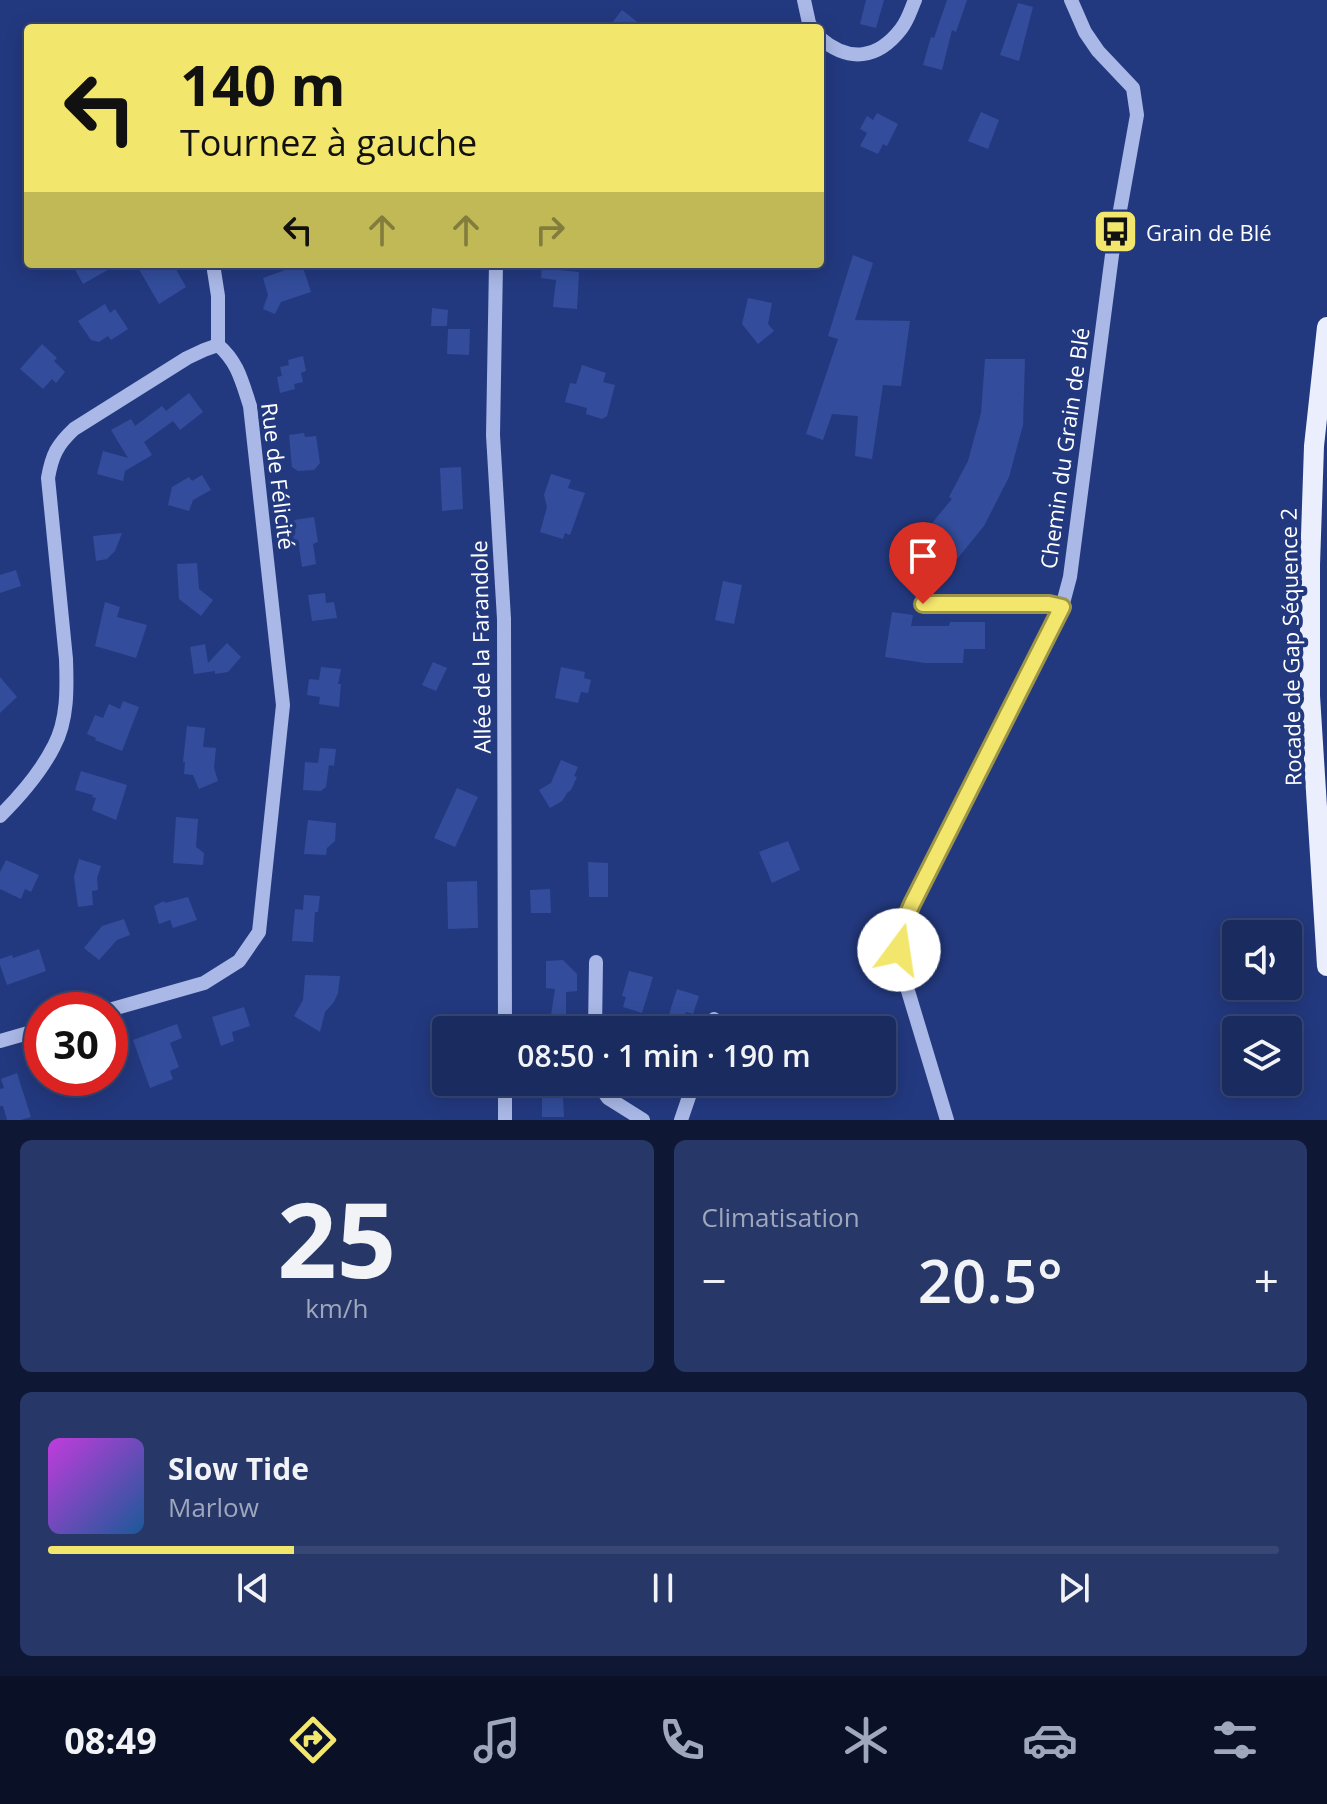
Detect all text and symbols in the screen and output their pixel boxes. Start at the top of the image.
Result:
text: 140 m [180,46,346,122]
icon: left [48,56,152,160]
text: Tournez à gauche [180,118,477,167]
icon: left [276,208,320,252]
icon: ahead [360,208,404,252]
icon: ahead [444,208,488,252]
icon: right [528,208,572,252]
bus stop icon: Grain de Blé [1091,208,1139,256]
place label: Grain de Blé [1146,217,1272,247]
street label: Chemin du Grain de Blé [1032,326,1096,570]
street label: Rue de Félicité [255,401,303,551]
street label: Rocade de Gap Séquence 2 [1273,508,1307,786]
pin [889,522,957,604]
icon: arrive [901,534,945,578]
street label: Allée de la Farandole [463,540,497,754]
position arrow [857,908,941,992]
map controls [1222,920,1302,1096]
button: sound [1222,920,1302,1000]
speed limit sign: 30 [24,992,128,1096]
button: layers [1222,1016,1302,1096]
text: 08:50 · 1 min · 190 m [517,1035,811,1076]
text: 25 [277,1167,396,1308]
text: Climatisation [702,1199,860,1235]
text: 20.5° [918,1239,1063,1321]
text: − [702,1250,727,1310]
text: + [1254,1250,1279,1310]
text: km/h [305,1290,368,1326]
text: Slow Tide [168,1448,309,1489]
text: Marlow [168,1489,259,1525]
icon: previous [231,1566,275,1610]
icon: pause [641,1566,685,1610]
icon: next [1052,1566,1096,1610]
icon: directions [285,1712,341,1768]
icon: music [469,1712,525,1768]
icon: phone [654,1712,710,1768]
icon: climate [838,1712,894,1768]
icon: car [1022,1712,1078,1768]
icon: filters [1207,1712,1263,1768]
text: 08:49 [64,1716,157,1765]

